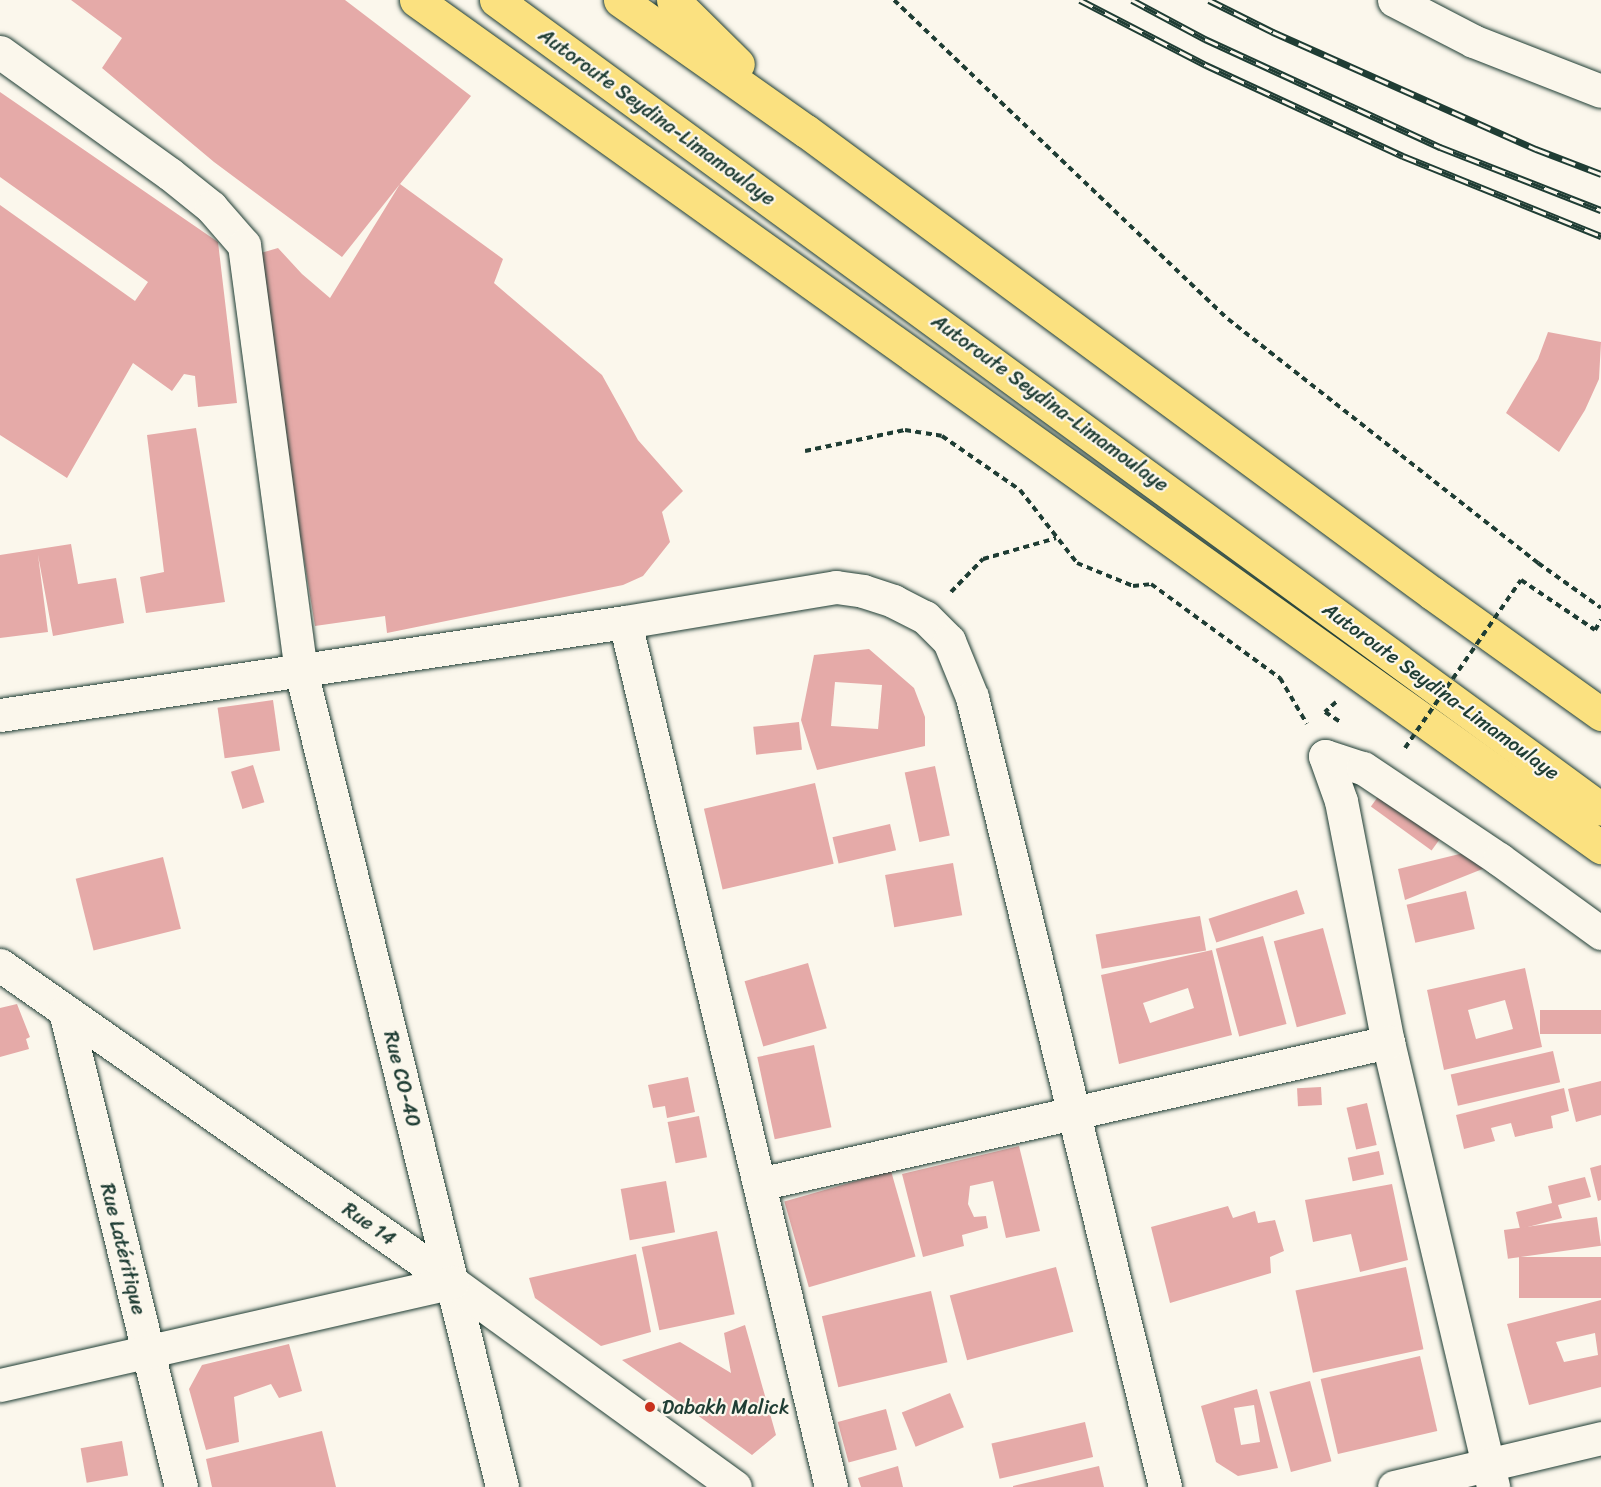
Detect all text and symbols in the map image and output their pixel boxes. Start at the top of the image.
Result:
street label: Autoroute Seydina-Limamoulaye [534,23,780,211]
street label: Autoroute Seydina-Limamoulaye [927,309,1173,497]
street label: Autoroute Seydina-Limamoulaye [1318,597,1564,785]
street label: Rue CO-40 [378,1028,426,1130]
street label: Rue Latéritique [95,1181,151,1317]
street label: Rue 14 [338,1197,400,1251]
place label: Dabakh Malick [662,1395,789,1419]
marker: Dabakh Malick [643,1400,657,1414]

